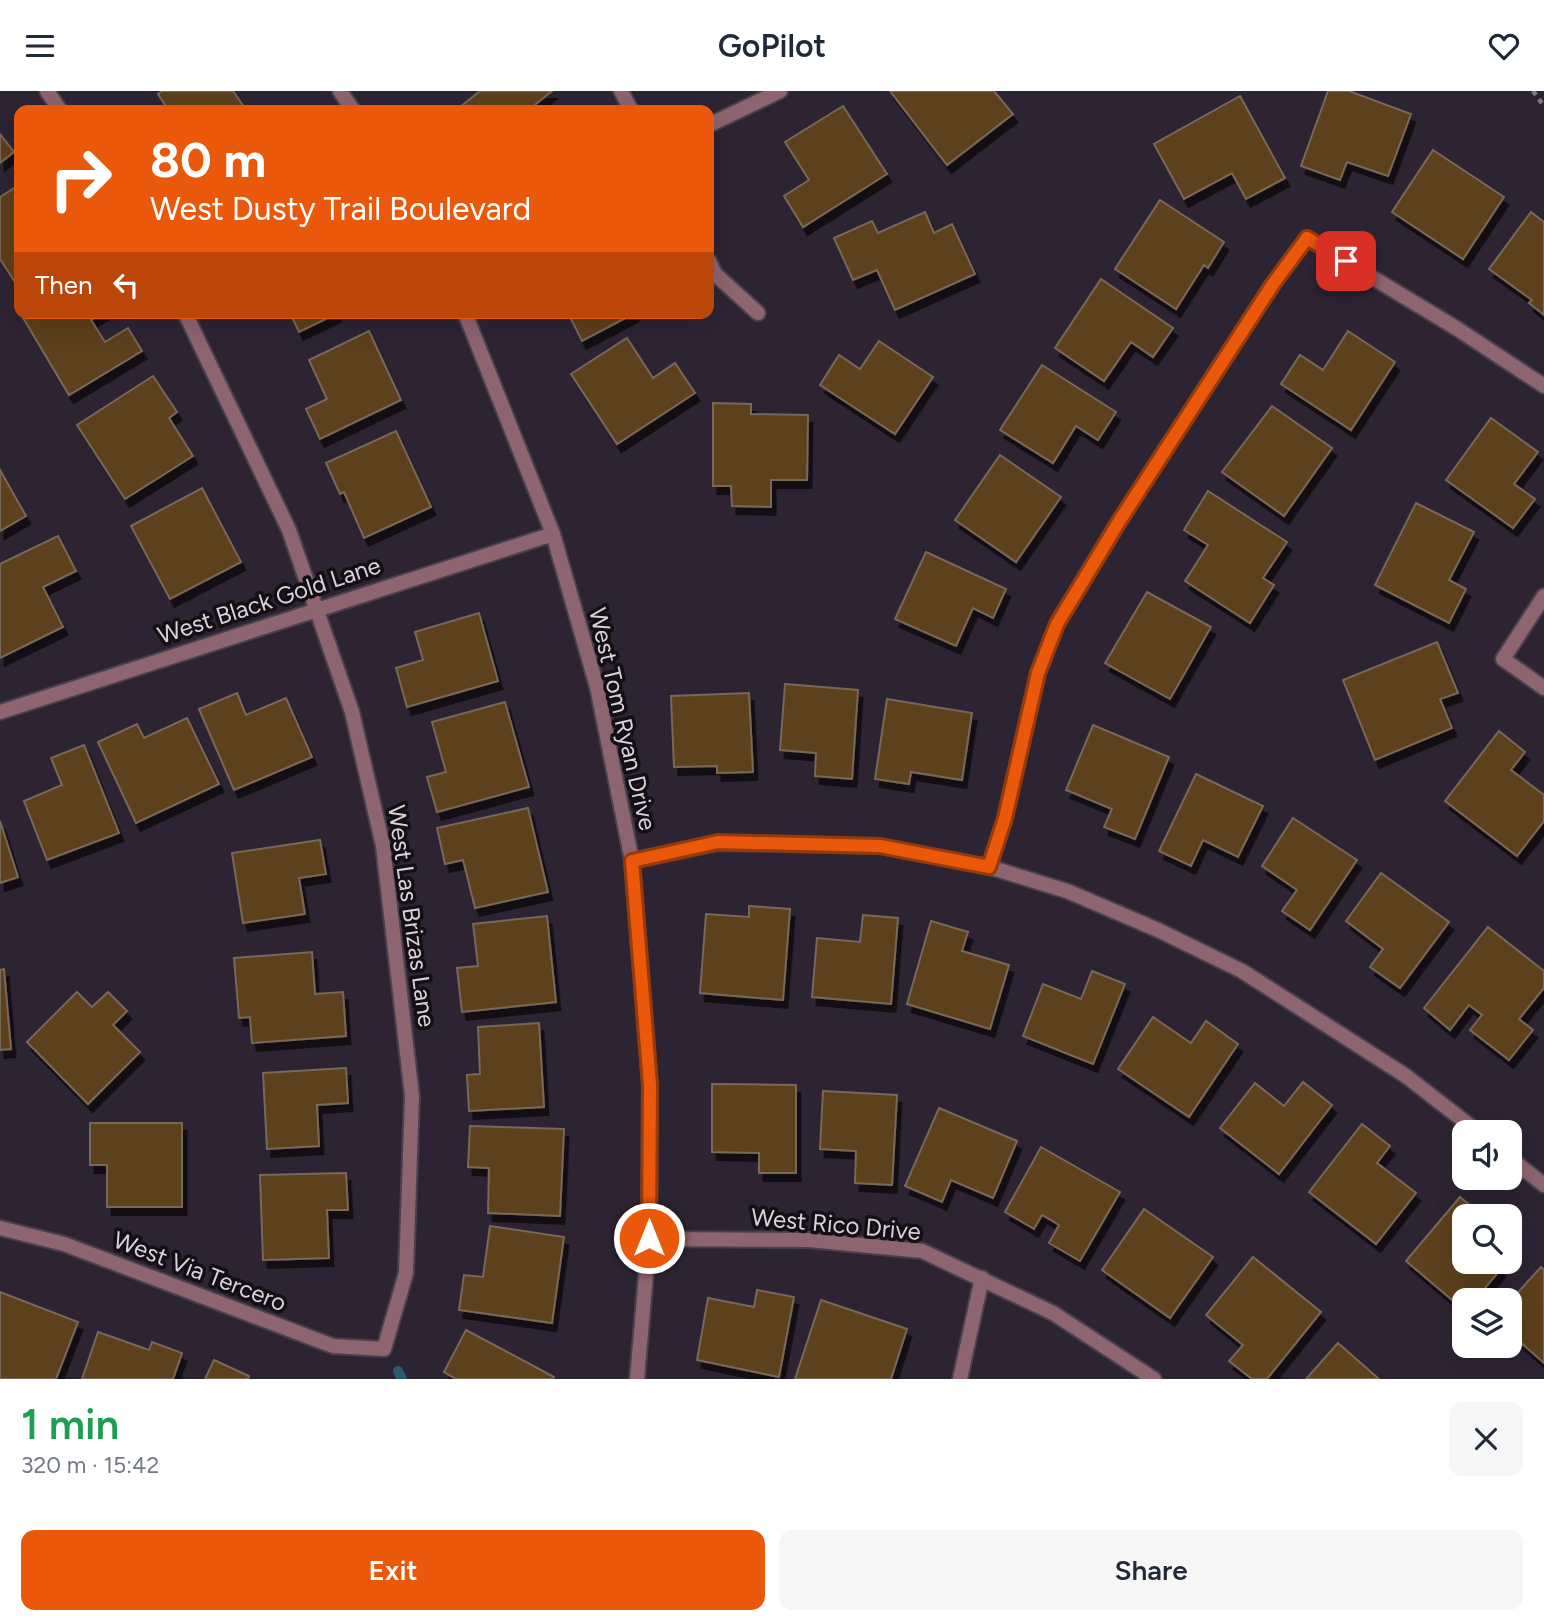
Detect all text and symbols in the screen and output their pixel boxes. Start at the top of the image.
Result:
icon: menu [21,27,59,65]
text: GoPilot [718,27,826,65]
icon: heart [1485,27,1523,65]
text: 80 m [150,130,266,189]
icon: right [35,133,126,224]
text: West Dusty Trail Boulevard [150,190,531,228]
pin [1316,231,1376,291]
icon: arrive [1327,242,1365,280]
icon: left [107,266,145,304]
text: Then [35,269,93,301]
street label: West Black Gold Lane [154,550,384,650]
street label: West Tom Ryan Drive [583,605,663,833]
street label: West Las Brizas Lane [382,803,442,1029]
map controls [1452,1120,1522,1358]
button: sound [1452,1120,1522,1190]
position arrow [612,1201,686,1275]
street label: West Rico Drive [750,1202,922,1246]
button: search [1452,1204,1522,1274]
street label: West Via Tercero [109,1225,291,1317]
button: layers [1452,1288,1522,1358]
text: 1 min [21,1399,119,1450]
button: close [1449,1402,1523,1476]
text: 320 m · 15:42 [21,1451,159,1479]
button: Exit [21,1530,765,1610]
button: Share [779,1530,1523,1610]

